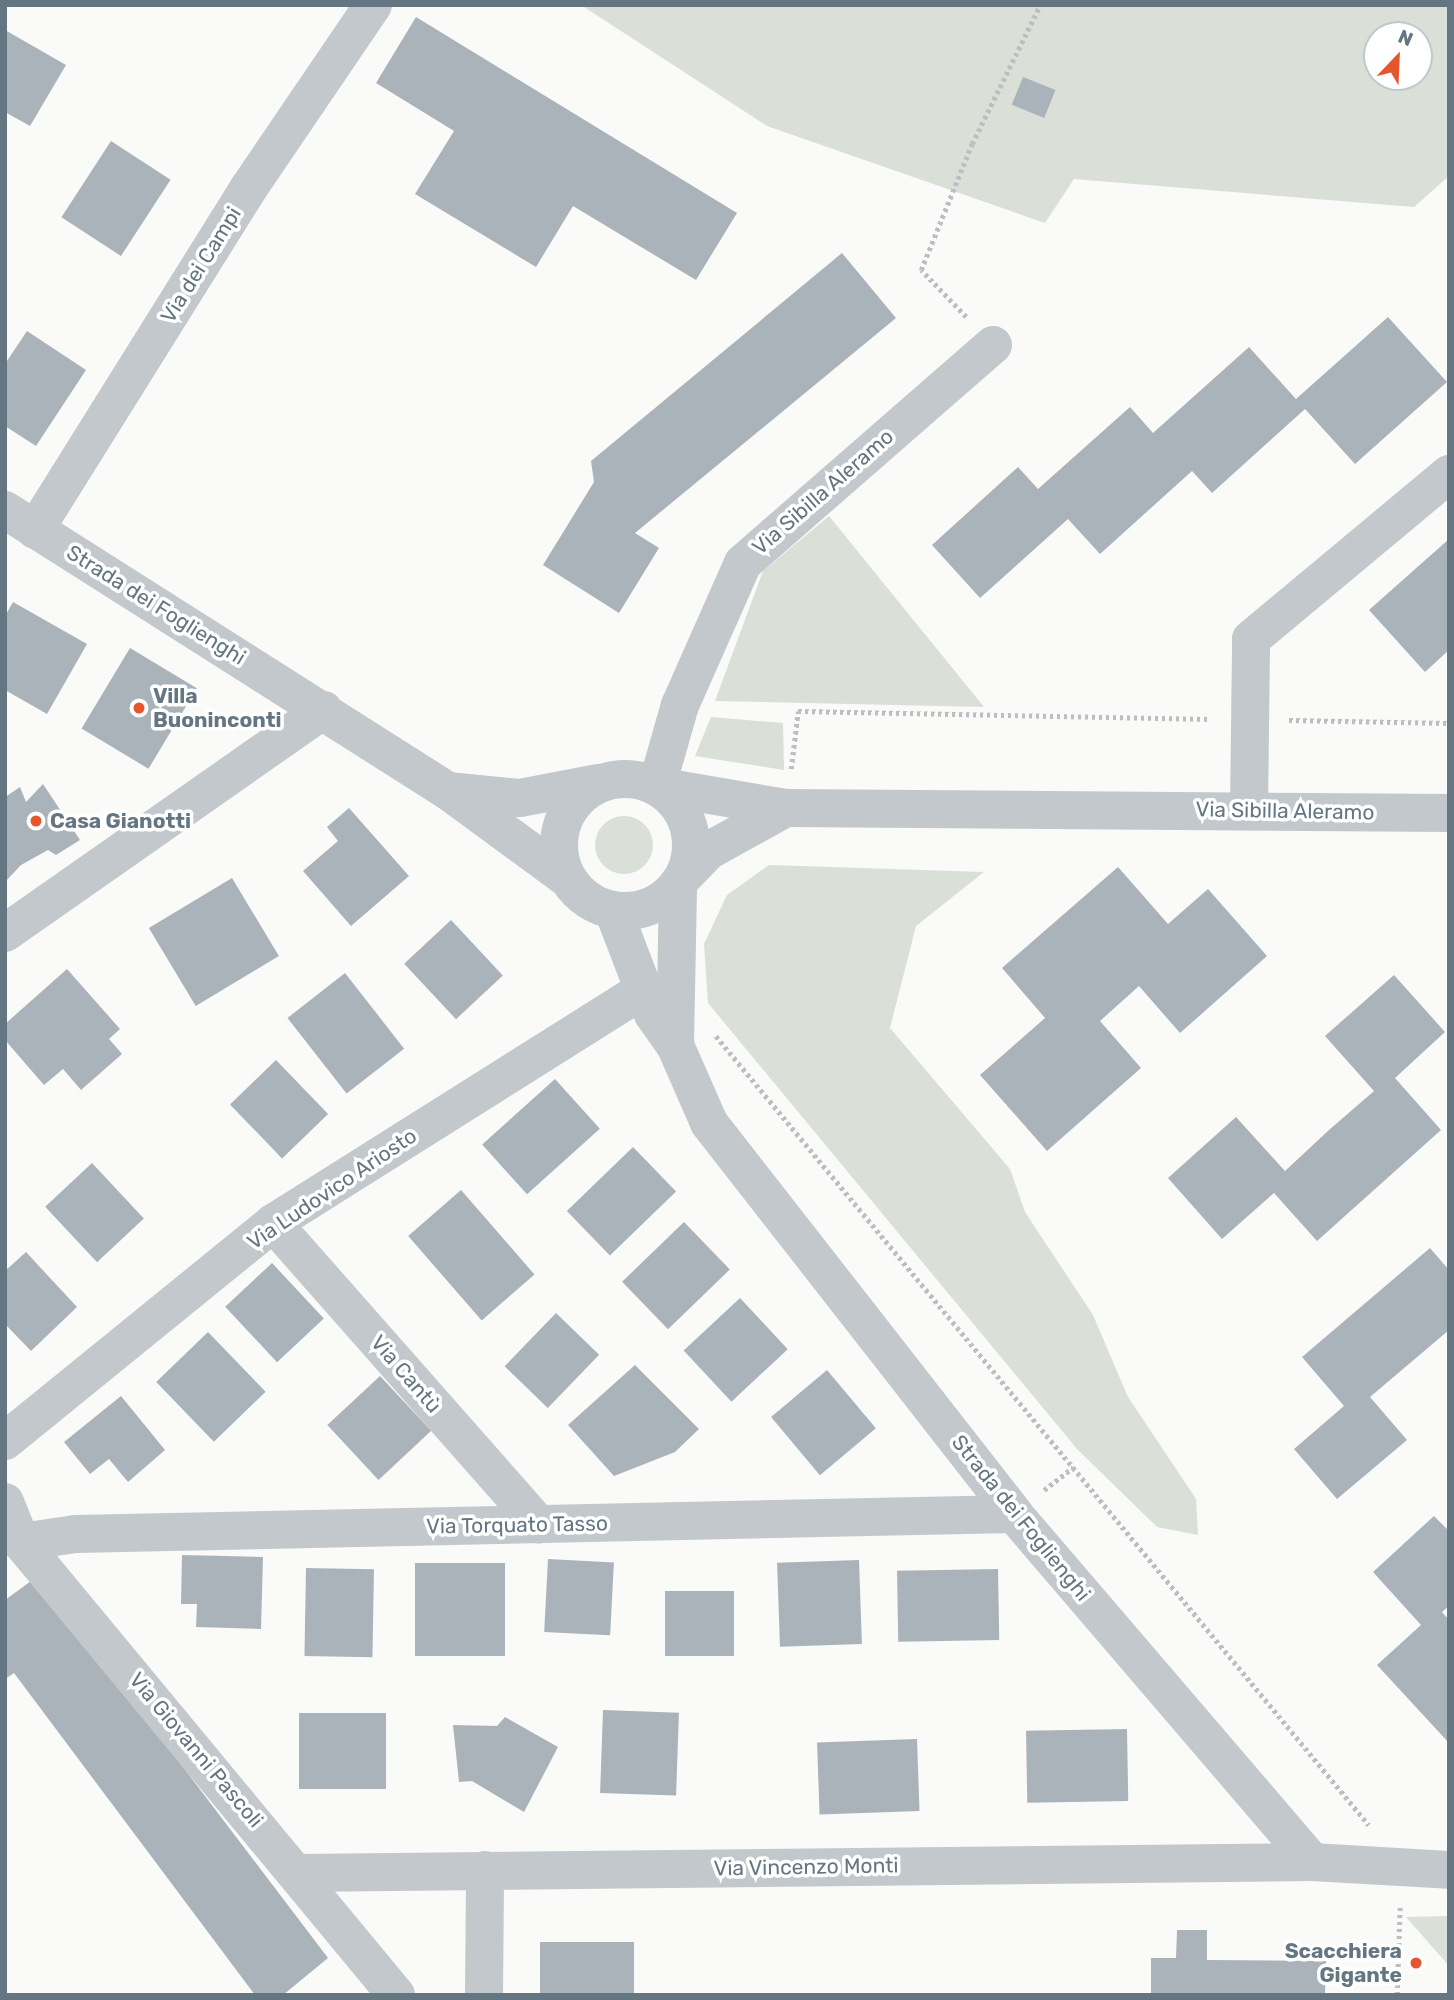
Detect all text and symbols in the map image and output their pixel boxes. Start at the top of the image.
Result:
north arrow [1363,21,1433,91]
text: N [1395,25,1416,51]
street label: Via dei Campi [155,202,247,328]
street label: Via Sibilla Aleramo [747,424,899,560]
street label: Strada dei Foglienghi [62,540,250,670]
place label: Villa Buoninconti [153,683,282,733]
marker: Villa Buoninconti [131,700,147,716]
street label: Via Sibilla Aleramo [1195,797,1375,825]
place label: Casa Gianotti [50,808,191,834]
marker: Casa Gianotti [28,813,44,829]
street label: Via Ludovico Ariosto [242,1123,422,1255]
street label: Via Cantù [365,1330,447,1418]
street label: Strada dei Foglienghi [946,1430,1096,1606]
street label: Via Torquato Tasso [425,1511,609,1539]
street label: Via Giovanni Pascoli [124,1667,268,1833]
street label: Via Vincenzo Monti [713,1853,899,1881]
place label: Scacchiera Gigante [1285,1938,1402,1988]
marker: Scacchiera Gigante [1408,1955,1424,1971]

